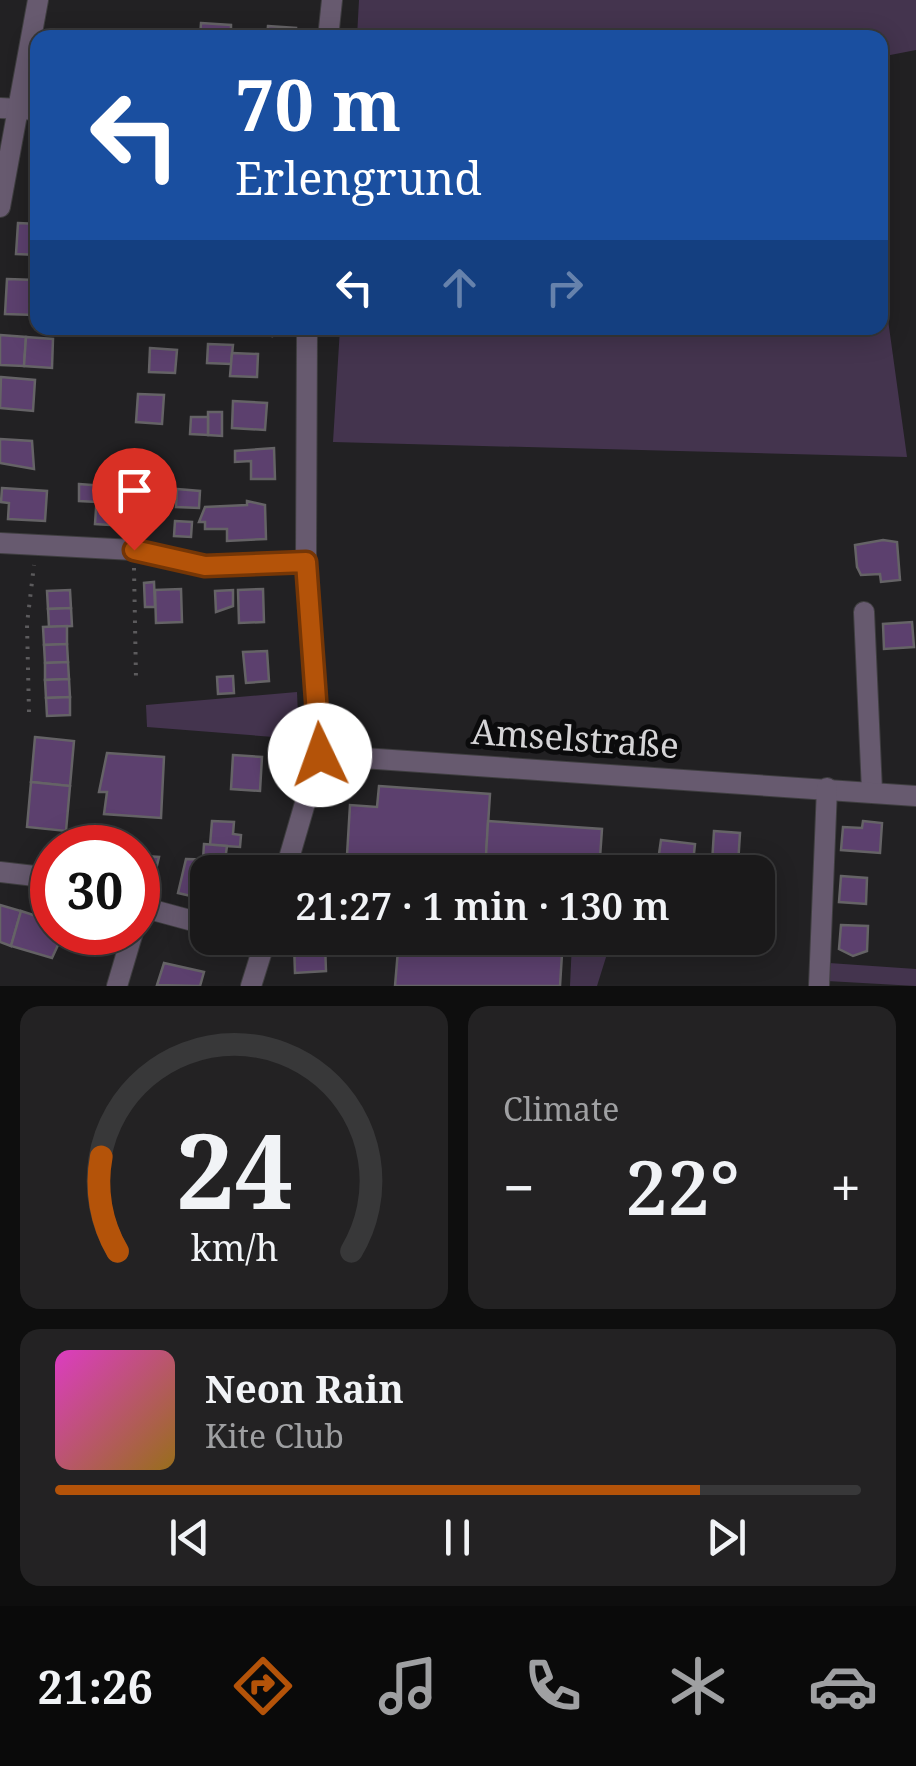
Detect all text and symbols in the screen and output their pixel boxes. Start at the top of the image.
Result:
text: 70 m [235,56,401,152]
icon: left [70,70,200,200]
text: Erlengrund [235,147,482,208]
icon: left [327,260,382,315]
icon: ahead [432,260,487,315]
icon: right [537,260,592,315]
pin [92,448,177,551]
icon: arrive [107,463,162,518]
position arrow [268,703,372,807]
street label: Amselstraße [470,707,681,768]
speed limit sign: 30 [30,825,160,955]
text: 21:27 · 1 min · 130 m [295,879,670,931]
text: Climate [503,1087,619,1130]
text: 24 [175,1098,293,1239]
text: 22° [625,1135,740,1237]
text: − [503,1149,535,1224]
text: + [830,1149,861,1224]
text: km/h [190,1223,278,1271]
text: Neon Rain [205,1362,404,1414]
text: Kite Club [205,1414,344,1457]
icon: previous [162,1510,217,1565]
icon: pause [430,1510,485,1565]
icon: next [699,1510,754,1565]
icon: directions [228,1651,298,1721]
icon: music [373,1651,443,1721]
icon: phone [518,1651,588,1721]
icon: climate [663,1651,733,1721]
icon: car [808,1651,878,1721]
text: 21:26 [38,1656,153,1717]

